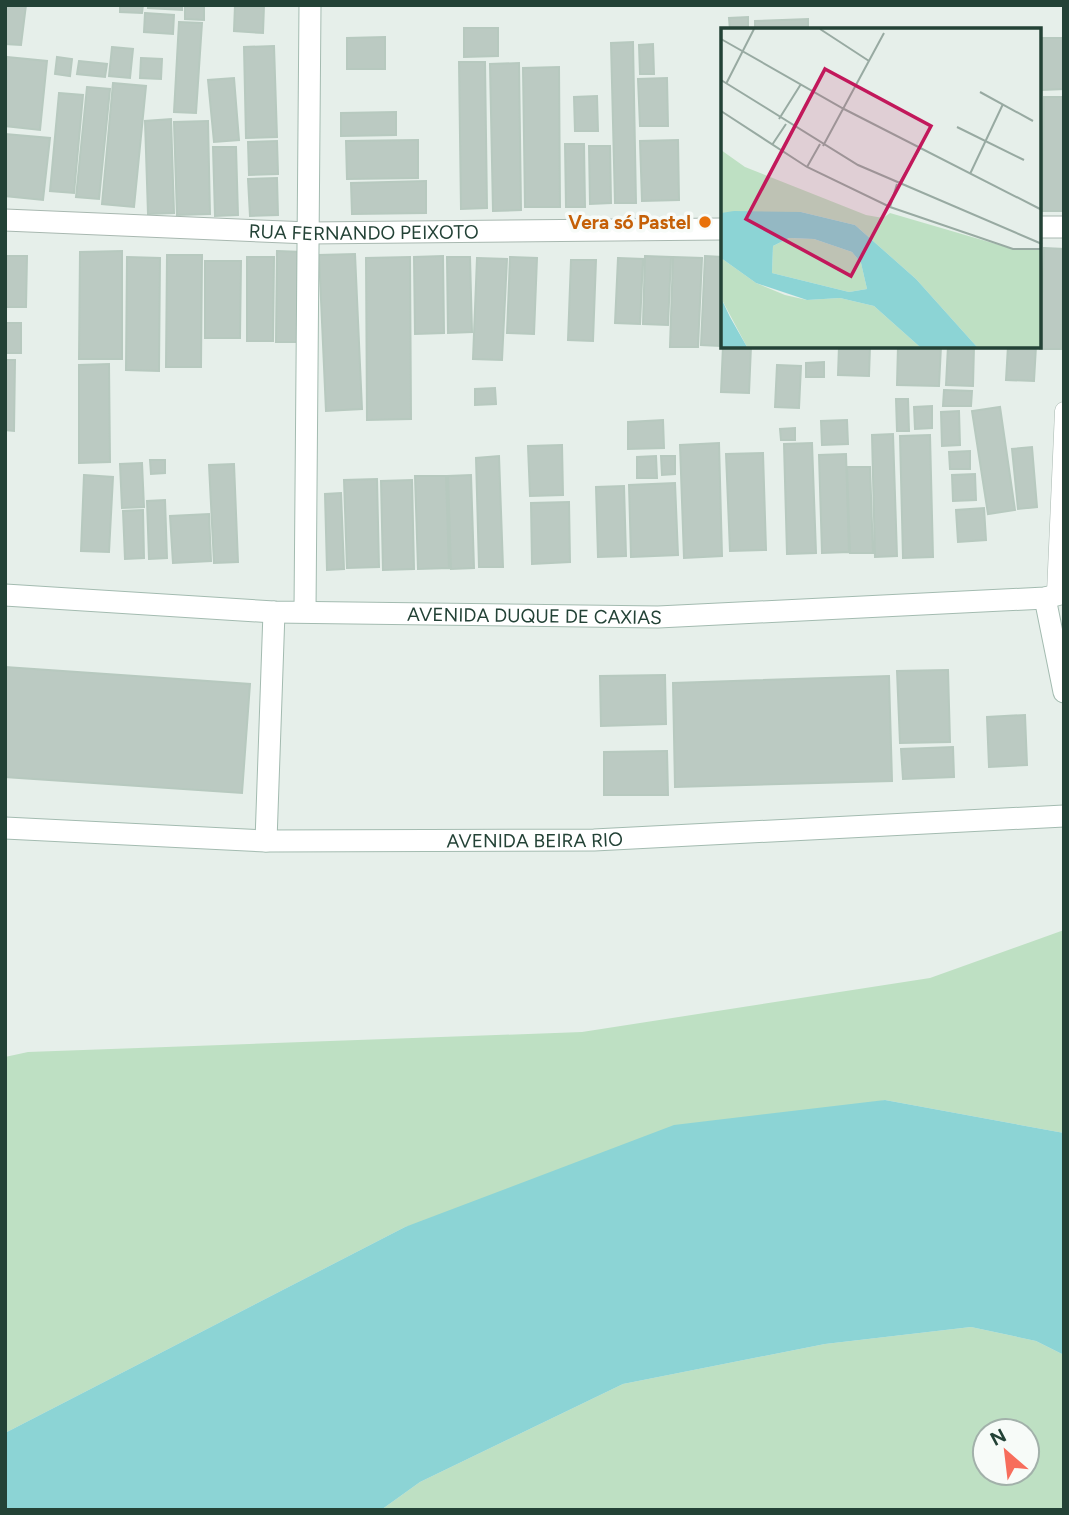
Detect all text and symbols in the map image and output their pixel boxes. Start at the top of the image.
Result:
inset map [721,28,1041,348]
place label: Vera só Pastel [568,211,691,234]
marker: Vera só Pastel [697,214,713,230]
street label: RUA FERNANDO PEIXOTO [248,219,479,245]
street label: AVENIDA DUQUE DE CAXIAS [407,602,662,629]
street label: AVENIDA BEIRA RIO [446,827,623,852]
north arrow [971,1417,1041,1487]
text: N [986,1424,1010,1451]

